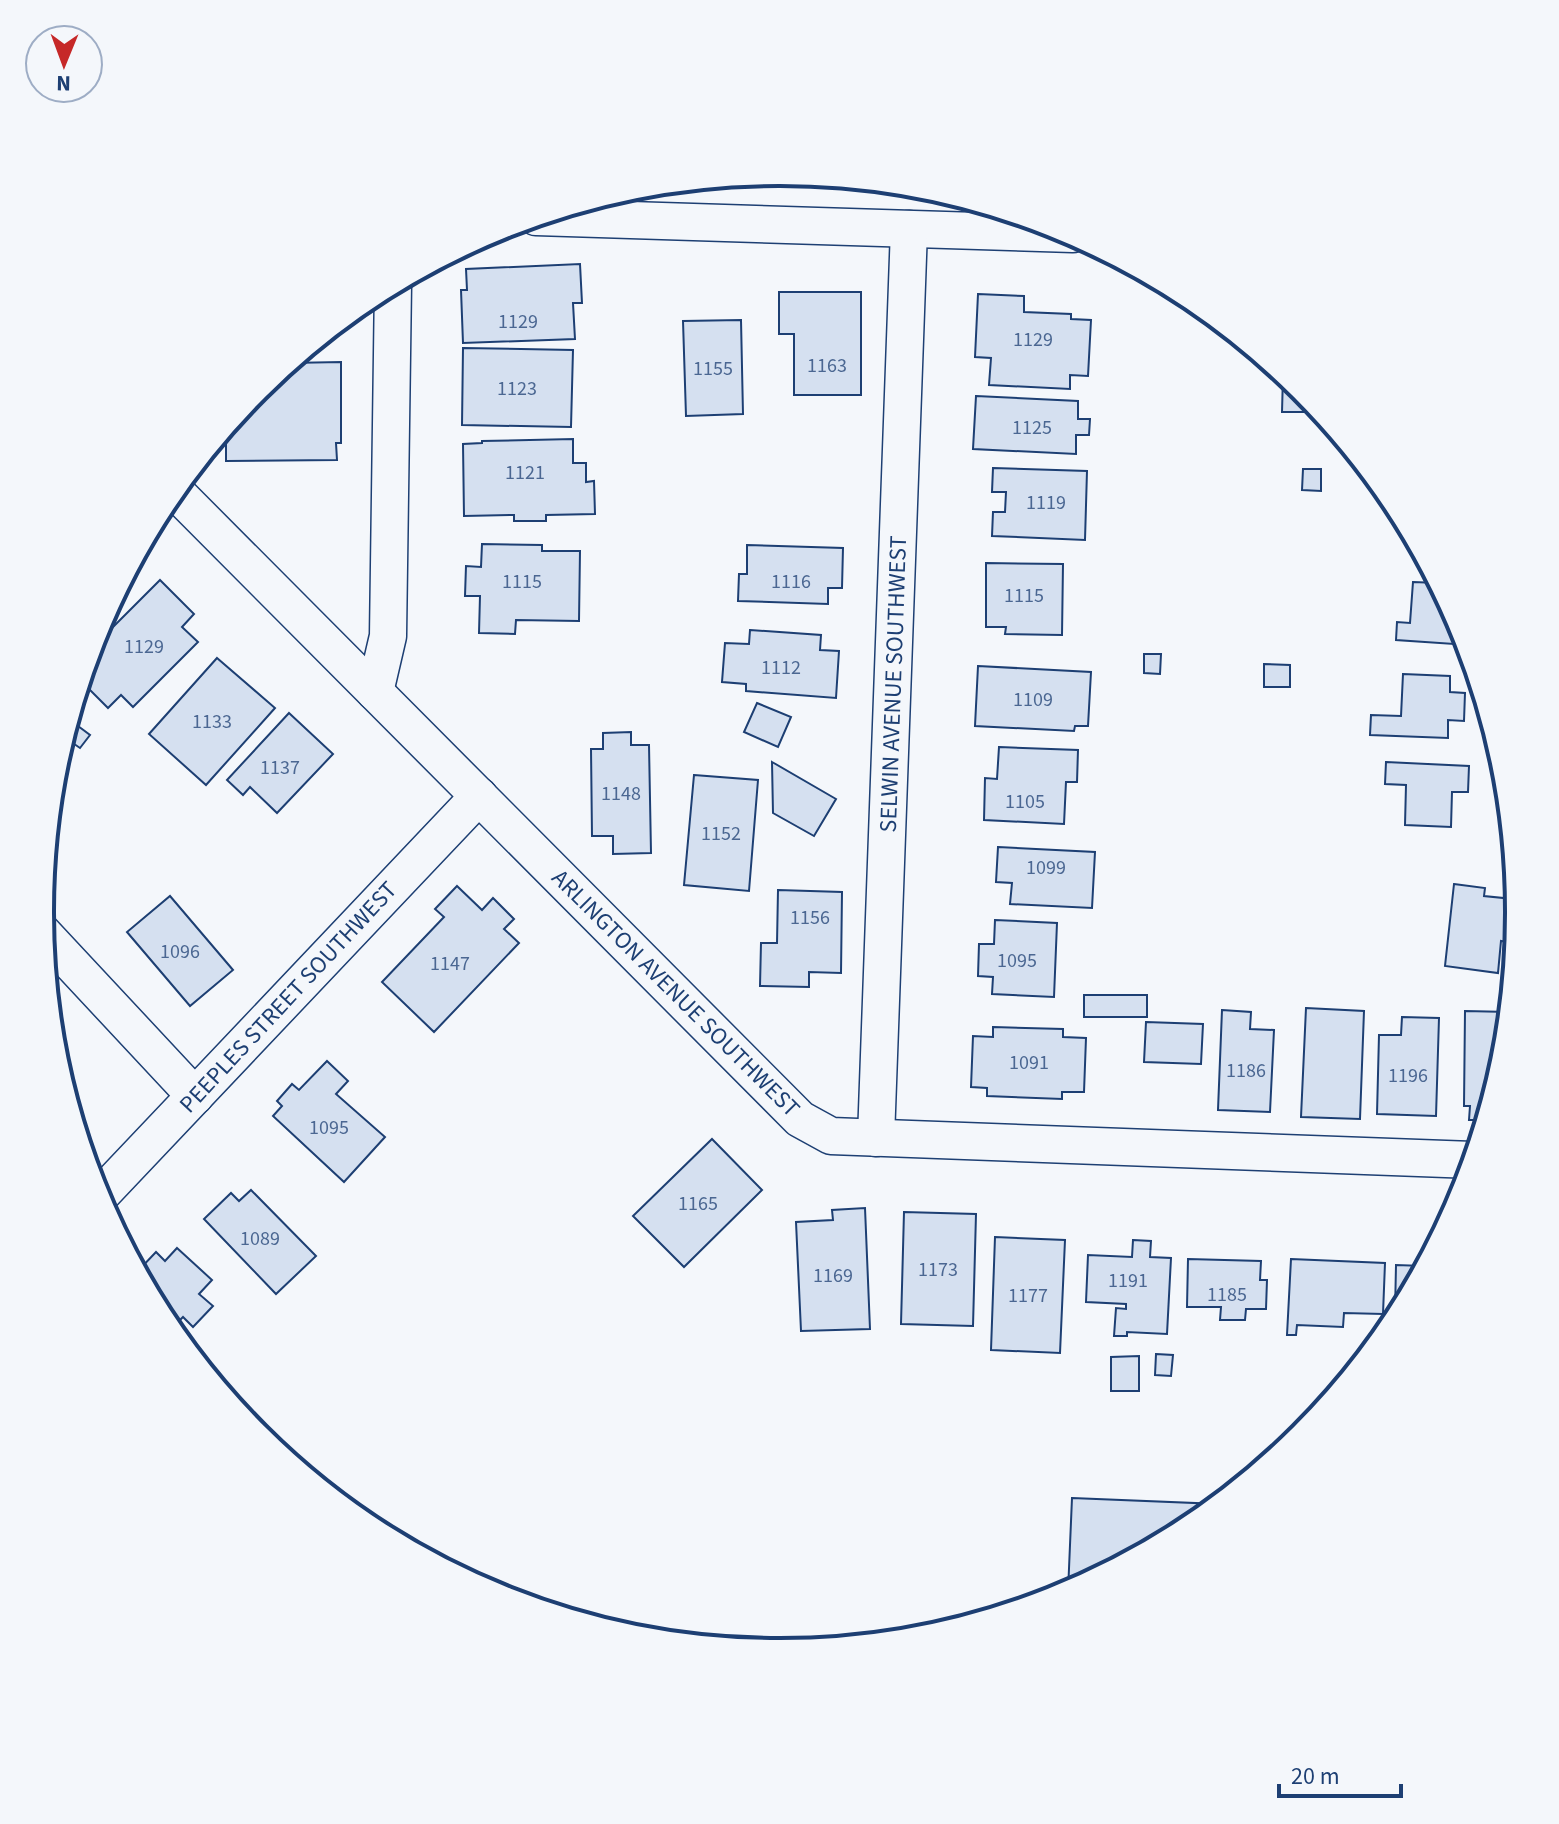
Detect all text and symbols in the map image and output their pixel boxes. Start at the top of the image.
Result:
north arrow [24,24,104,104]
text: N [56,67,71,99]
house number: 1129 [498,308,538,336]
house number: 1129 [1013,326,1053,354]
house number: 1163 [807,352,847,380]
house number: 1155 [693,355,733,383]
house number: 1123 [497,375,537,403]
house number: 1125 [1012,414,1052,442]
house number: 1121 [505,459,545,487]
house number: 1119 [1026,489,1066,517]
street label: SELWIN AVENUE SOUTHWEST [871,535,916,833]
house number: 1115 [502,568,542,596]
house number: 1116 [771,568,811,596]
house number: 1115 [1004,582,1044,610]
house number: 1129 [124,633,164,661]
house number: 1112 [761,654,801,682]
house number: 1109 [1013,686,1053,714]
house number: 1133 [192,708,232,736]
house number: 1137 [260,754,300,782]
house number: 1148 [601,780,641,808]
house number: 1105 [1005,788,1045,816]
house number: 1152 [701,820,741,848]
house number: 1099 [1026,854,1066,882]
street label: ARLINGTON AVENUE SOUTHWEST [544,861,808,1126]
street label: PEEPLES STREET SOUTHWEST [171,874,405,1121]
house number: 1156 [790,904,830,932]
house number: 1096 [160,938,200,966]
house number: 1095 [997,947,1037,975]
house number: 1147 [430,950,470,978]
house number: 1091 [1009,1049,1049,1077]
house number: 1186 [1226,1057,1266,1085]
house number: 1196 [1388,1062,1428,1090]
house number: 1095 [309,1114,349,1142]
house number: 1165 [678,1190,718,1218]
house number: 1089 [240,1225,280,1253]
house number: 1173 [918,1256,958,1284]
house number: 1169 [813,1262,853,1290]
house number: 1191 [1108,1267,1148,1295]
house number: 1185 [1207,1281,1247,1309]
house number: 1177 [1008,1282,1048,1310]
scale bar [1279,1748,1401,1798]
text: 20 m [1291,1759,1340,1794]

